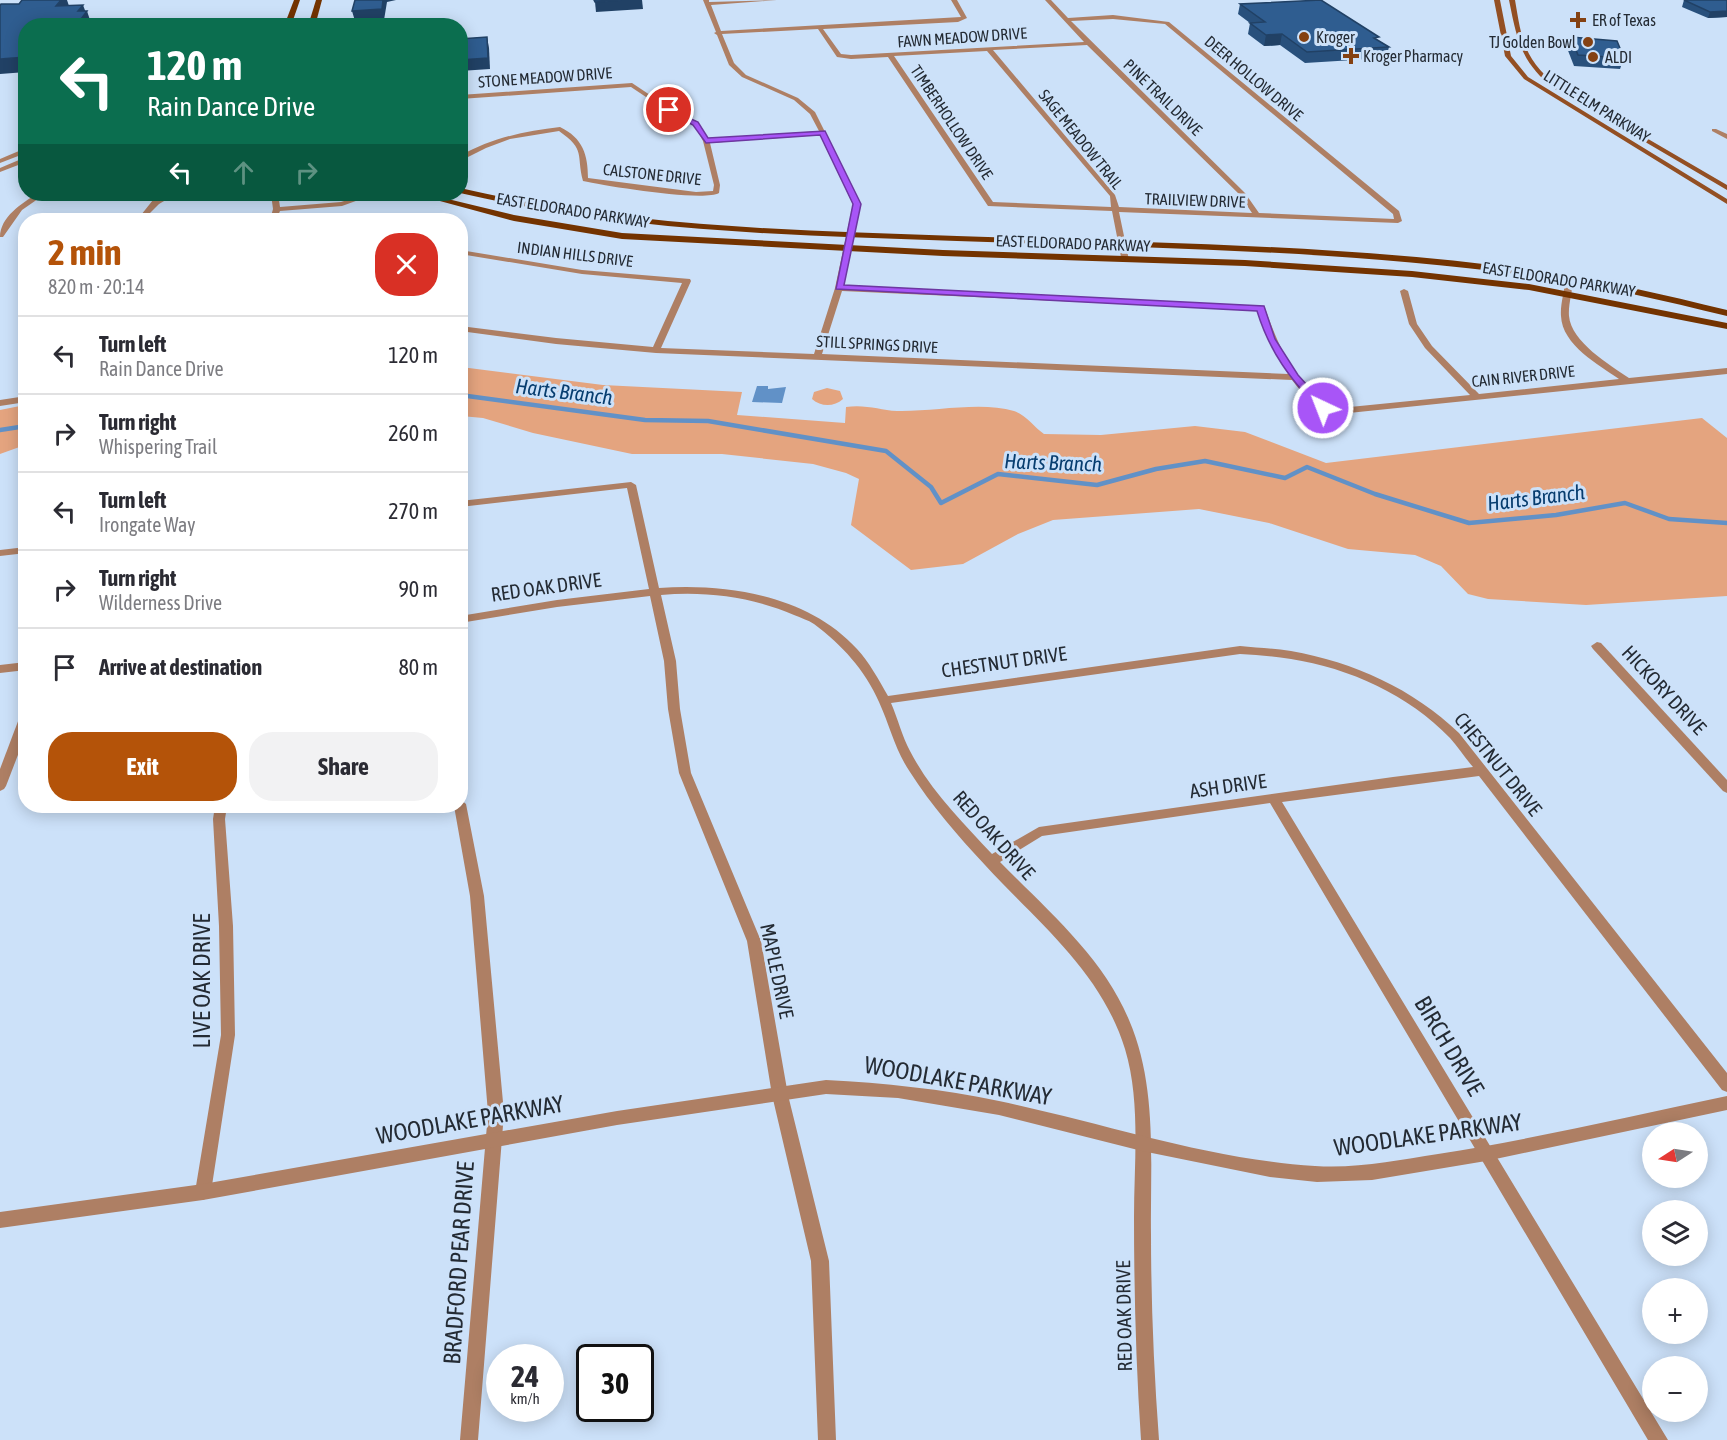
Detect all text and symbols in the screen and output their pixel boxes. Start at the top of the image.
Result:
marker: ER of Texas [1569,11,1587,29]
place label: ER of Texas [1592,11,1656,29]
street label: FAWN MEADOW DRIVE [897,23,1028,51]
place label: Kroger [1316,28,1355,47]
marker: Kroger [1297,30,1311,44]
street label: DEER HOLLOW DRIVE [1201,32,1307,124]
place label: TJ Golden Bowl [1489,33,1577,51]
marker: TJ Golden Bowl [1581,35,1595,49]
text: 120 m [147,41,242,89]
icon: left [48,42,126,120]
place label: Kroger Pharmacy [1363,47,1463,66]
place label: ALDI [1605,48,1632,66]
marker: Kroger Pharmacy [1344,49,1358,63]
marker: ALDI [1586,50,1600,64]
street label: PINE TRAIL DRIVE [1120,55,1206,139]
street label: TIMBERHOLLOW DRIVE [907,62,997,183]
street label: STONE MEADOW DRIVE [477,63,613,91]
street label: LITTLE ELM PARKWAY [1541,66,1654,146]
pin [643,84,694,135]
street label: SAGE MEADOW TRAIL [1035,86,1127,193]
text: Rain Dance Drive [147,91,315,122]
icon: arrive [652,93,685,126]
icon: left [164,156,197,189]
icon: ahead [227,156,260,189]
icon: right [290,156,323,189]
street label: CALSTONE DRIVE [602,160,702,188]
street label: EAST ELDORADO PARKWAY [495,189,652,231]
street label: TRAILVIEW DRIVE [1144,189,1246,211]
text: 2 min [48,231,122,273]
street label: EAST ELDORADO PARKWAY [995,231,1151,255]
button: close [375,233,438,296]
street label: INDIAN HILLS DRIVE [516,238,634,270]
street label: EAST ELDORADO PARKWAY [1481,258,1638,300]
text: 820 m · 20:14 [48,275,145,298]
text: Turn left [99,331,166,357]
street label: STILL SPRINGS DRIVE [816,332,938,356]
icon: left [48,339,81,372]
text: 120 m [388,342,438,368]
text: Rain Dance Drive [99,357,224,380]
street label: CAIN RIVER DRIVE [1471,362,1576,390]
water label: Harts Branch [514,373,614,409]
position arrow [1291,376,1355,440]
text: Turn right [99,409,176,435]
icon: right [48,417,81,450]
text: 260 m [388,420,438,446]
text: Whispering Trail [99,435,217,458]
water label: Harts Branch [1004,448,1102,476]
water label: Harts Branch [1486,479,1586,515]
text: Turn left [99,487,166,513]
icon: left [48,495,81,528]
text: 270 m [388,498,438,524]
text: Irongate Way [99,513,195,536]
text: Turn right [99,565,176,591]
street label: RED OAK DRIVE [489,567,603,606]
icon: right [48,573,81,606]
text: 90 m [398,576,438,602]
text: Wilderness Drive [99,591,222,614]
street label: CHESTNUT DRIVE [940,641,1068,682]
street label: HICKORY DRIVE [1618,641,1712,739]
icon: arrive [48,651,81,684]
text: Arrive at destination [99,654,262,680]
text: 80 m [398,654,438,680]
street label: CHESTNUT DRIVE [1450,707,1547,820]
button: Exit [48,732,237,801]
button: Share [249,732,438,801]
street label: ASH DRIVE [1188,769,1268,802]
street label: RED OAK DRIVE [949,786,1040,884]
street label: LIVE OAK DRIVE [188,913,215,1049]
street label: MAPLE DRIVE [756,921,799,1021]
street label: BIRCH DRIVE [1409,991,1490,1100]
street label: WOODLAKE PARKWAY [862,1051,1054,1110]
street label: WOODLAKE PARKWAY [374,1090,566,1149]
street label: WOODLAKE PARKWAY [1332,1108,1524,1161]
north arrow [1642,1122,1708,1188]
map controls [1642,1122,1708,1422]
street label: BRADFORD PEAR DRIVE [438,1160,479,1365]
button: layers [1642,1200,1708,1266]
street label: RED OAK DRIVE [1111,1260,1136,1372]
button: + [1642,1278,1708,1344]
speed limit sign: 30 [576,1344,654,1422]
button: − [1642,1356,1708,1422]
text: 24 [511,1359,539,1393]
text: km/h [510,1390,540,1407]

